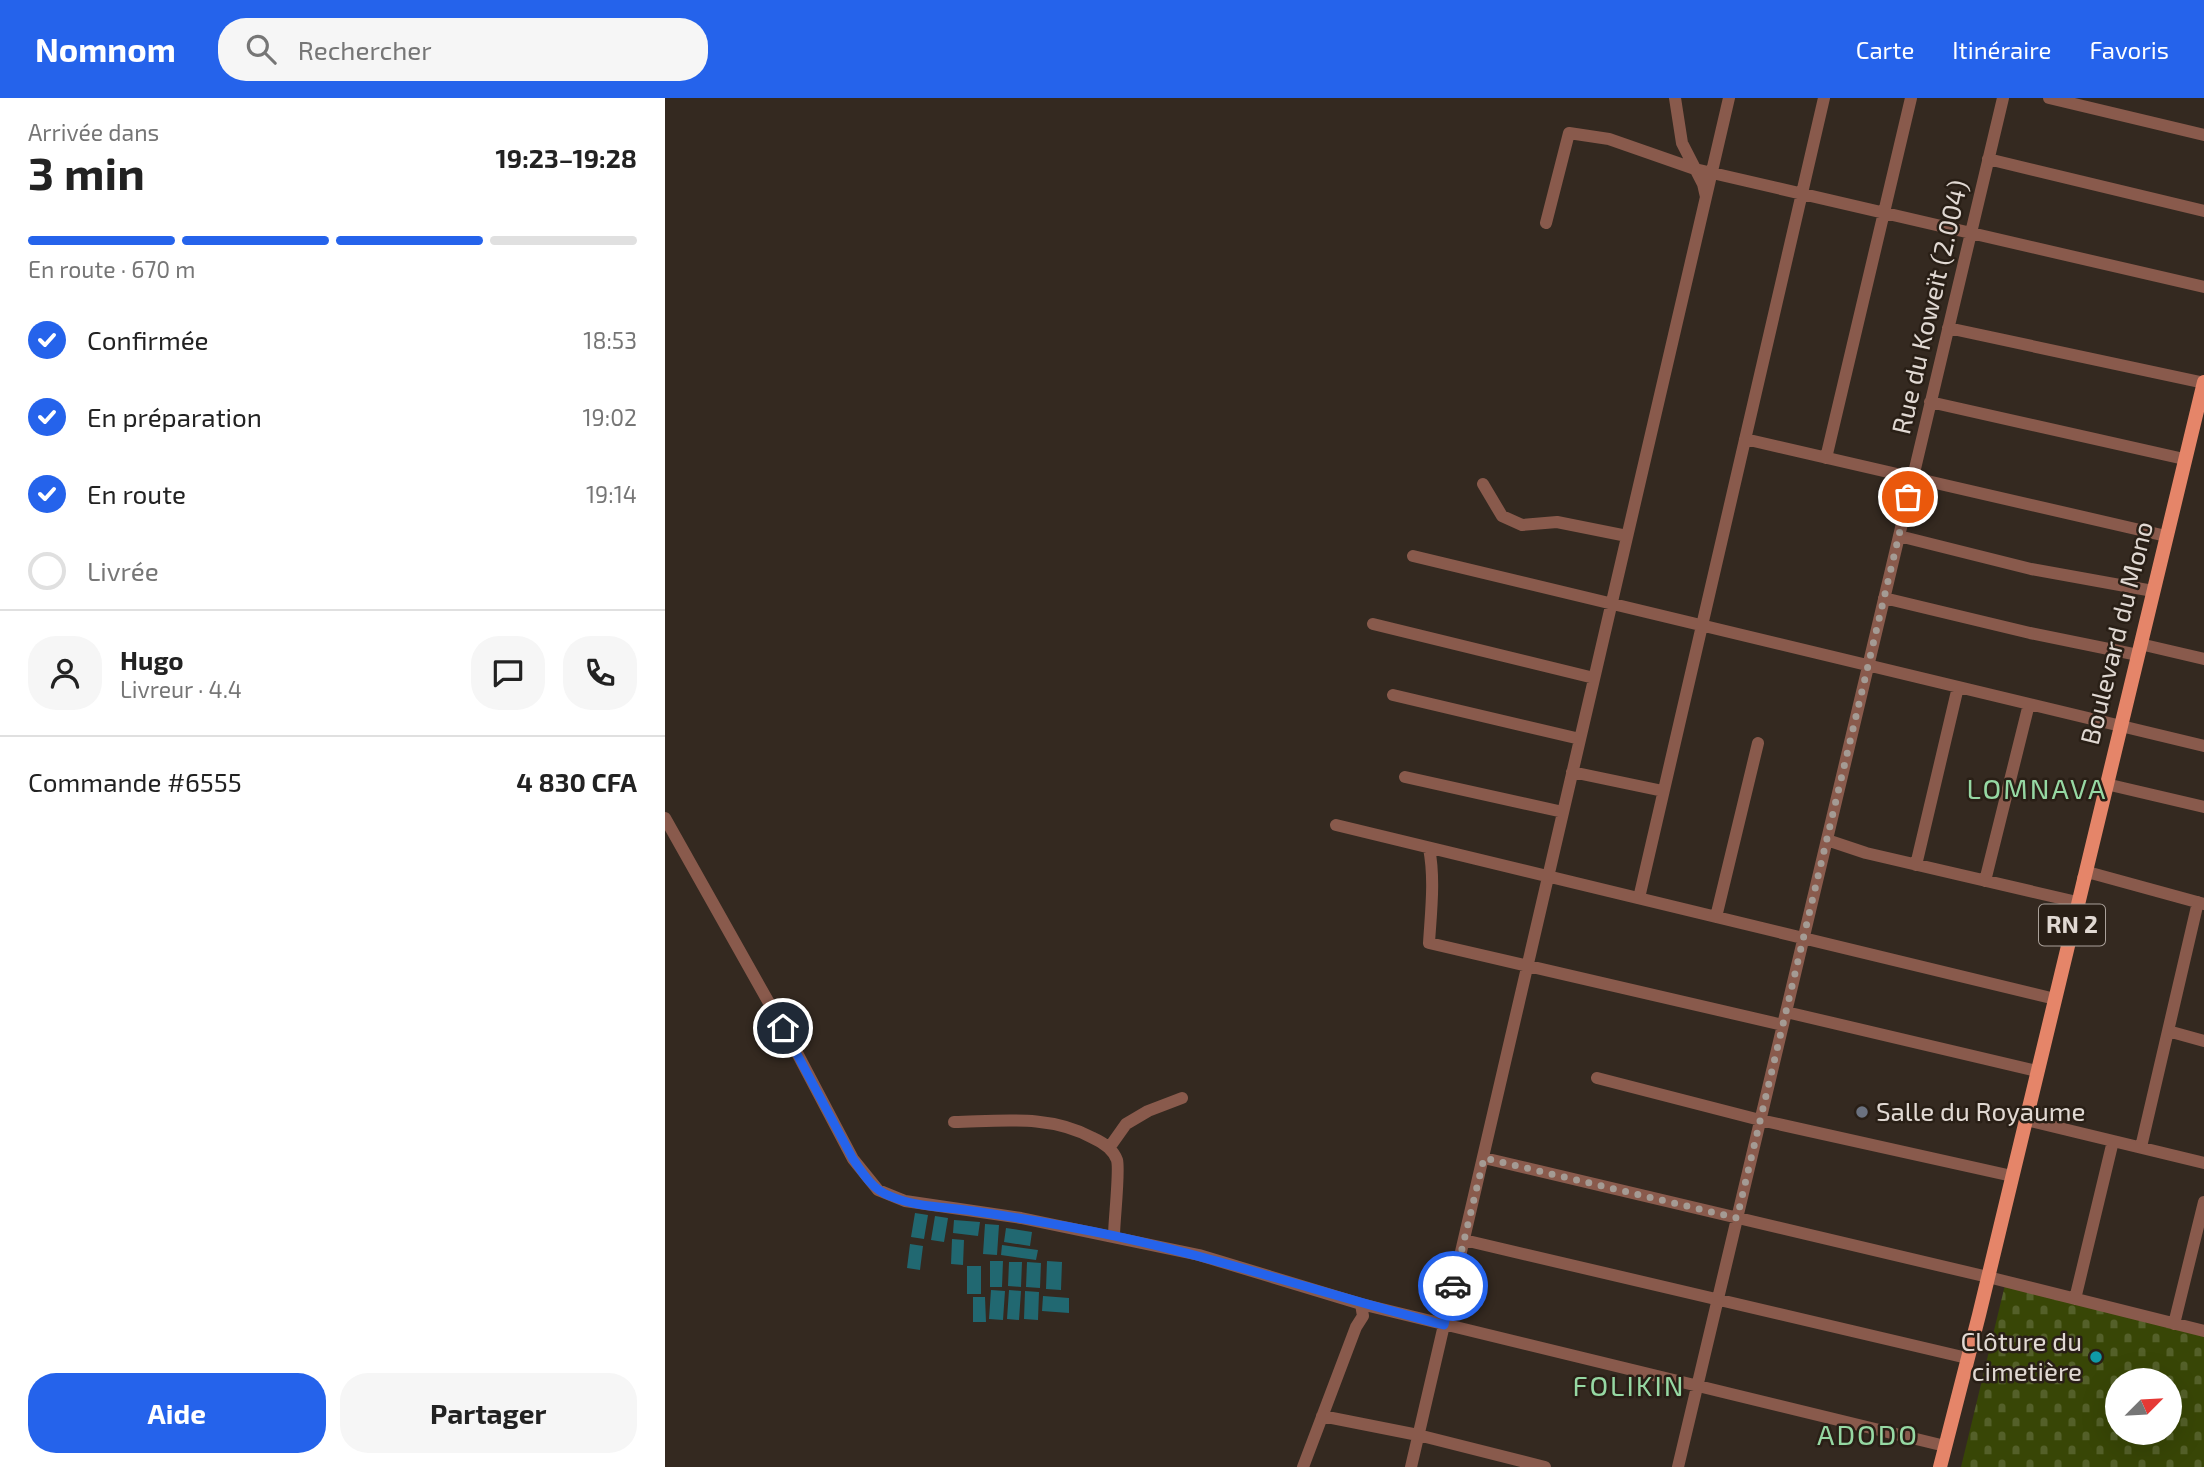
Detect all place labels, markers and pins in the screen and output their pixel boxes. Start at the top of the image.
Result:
pin [1878,467,1938,527]
pin [753,998,813,1058]
place label: Salle du Royaume [1876,1095,2086,1126]
marker: Salle du Royaume [1854,1104,1870,1120]
place label: Clôture du cimetière [1960,1325,2082,1386]
marker: Clôture du cimetière [2088,1349,2104,1365]

